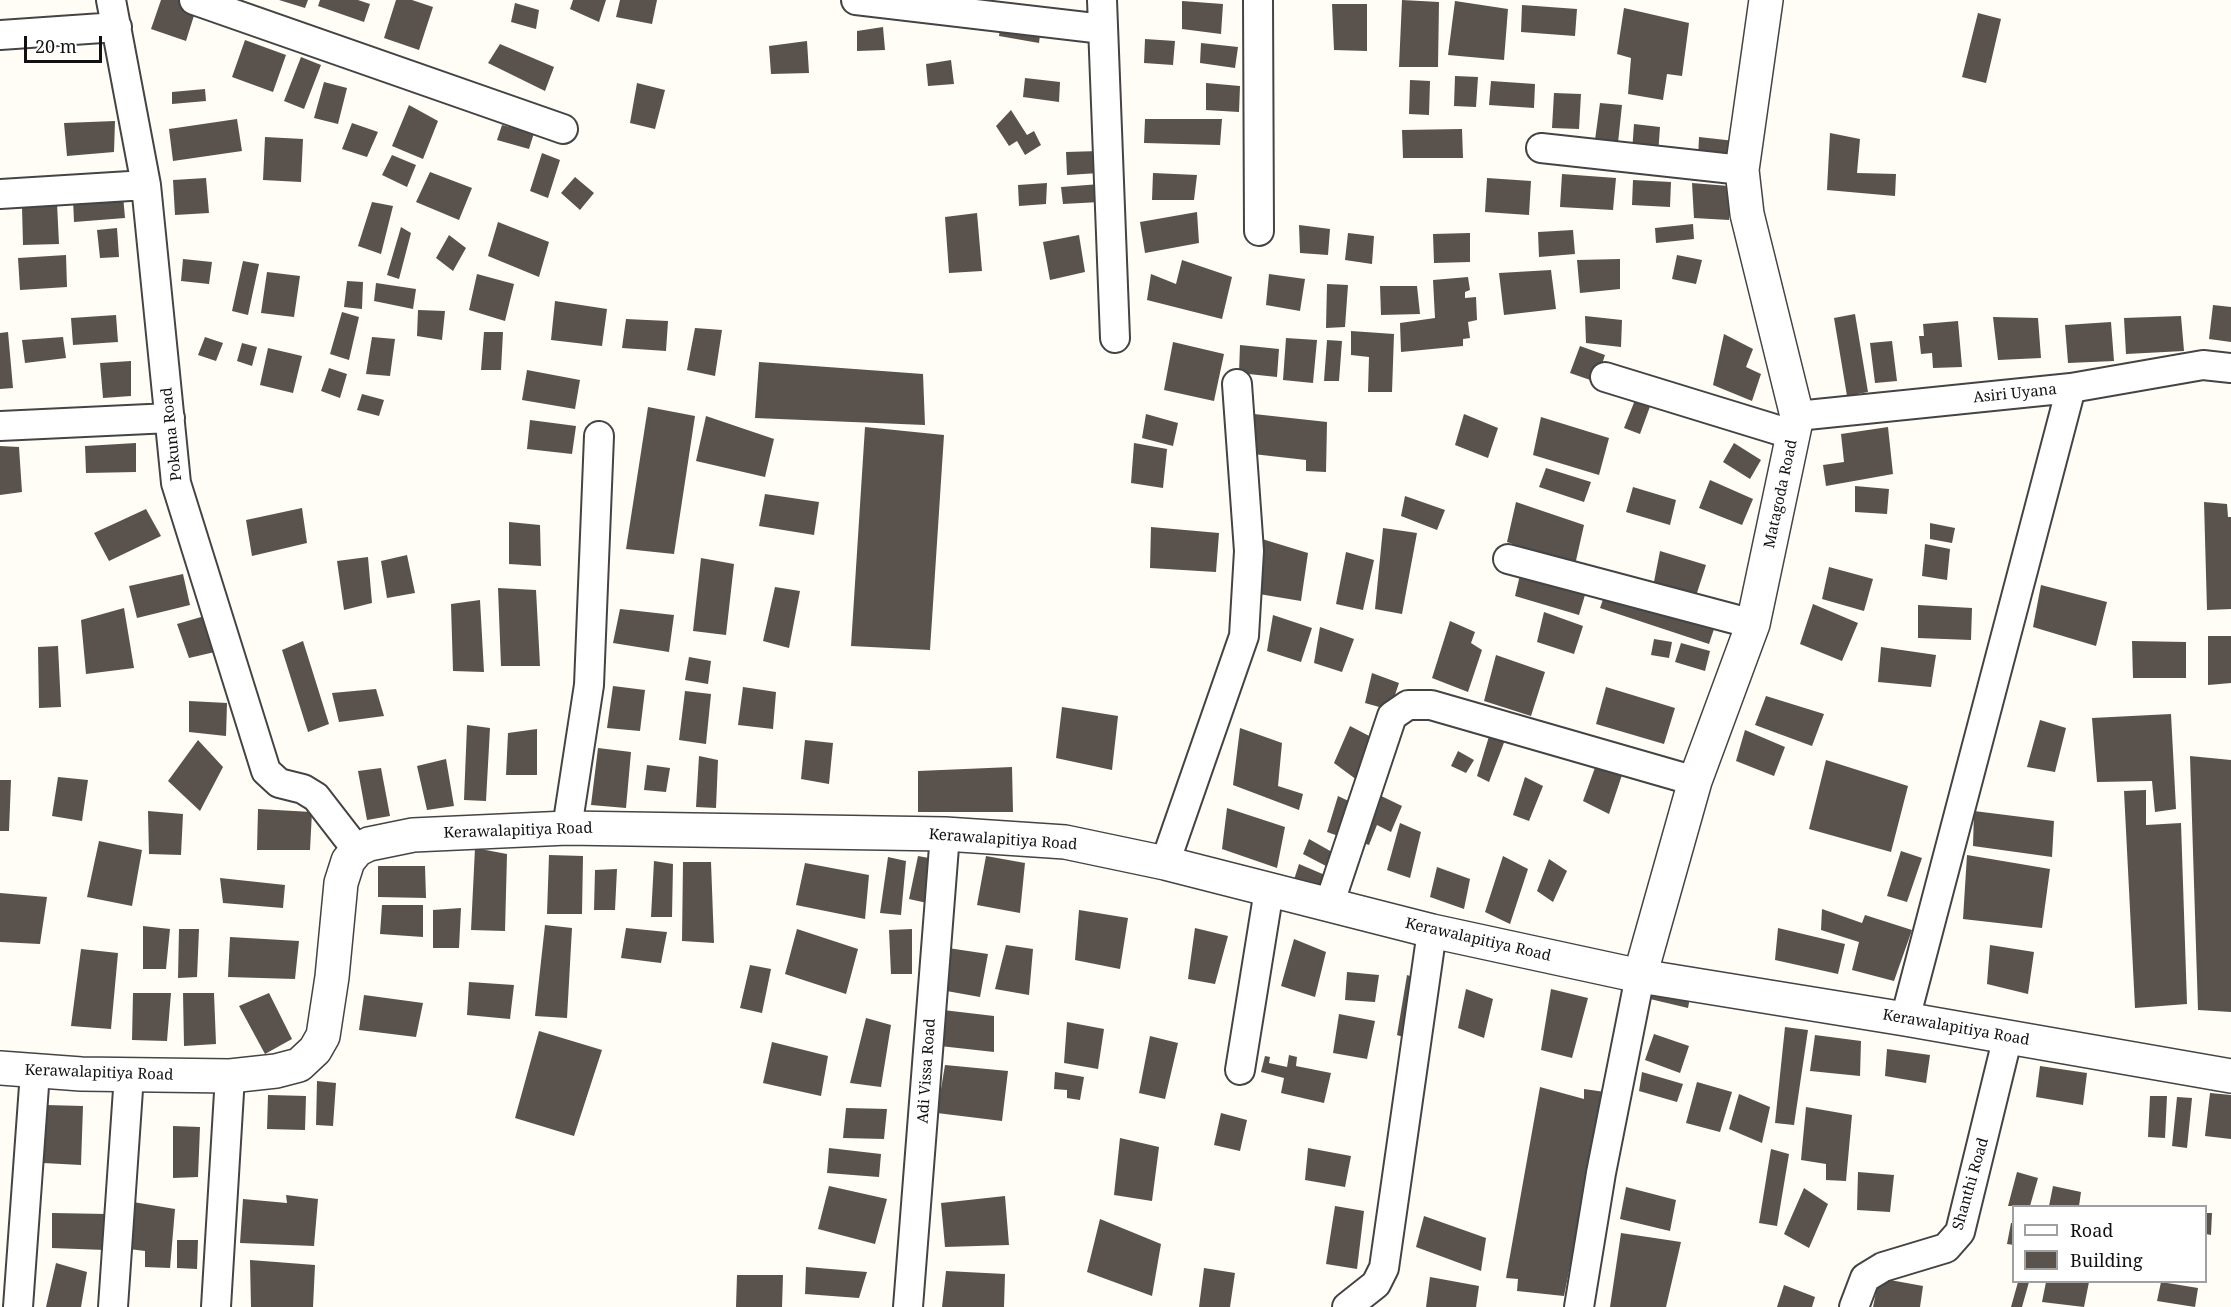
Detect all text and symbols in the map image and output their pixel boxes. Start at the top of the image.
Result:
scale bar [27,24,105,62]
text: 20 m [35,34,77,58]
street label: Asiri Uyana [1972,381,2058,407]
street label: Pokuna Road [158,386,186,482]
street label: Matagoda Road [1761,438,1801,550]
street label: Kerawalapitiya Road [443,819,593,843]
street label: Kerawalapitiya Road [928,826,1078,854]
street label: Kerawalapitiya Road [1403,914,1553,966]
street label: Kerawalapitiya Road [1881,1006,2031,1050]
street label: Adi Vissa Road [914,1018,940,1124]
street label: Kerawalapitiya Road [24,1061,174,1085]
street label: Shanthi Road [1949,1136,1993,1232]
legend [2012,1205,2207,1283]
text: Road [2070,1218,2113,1242]
text: Building [2070,1248,2143,1272]

